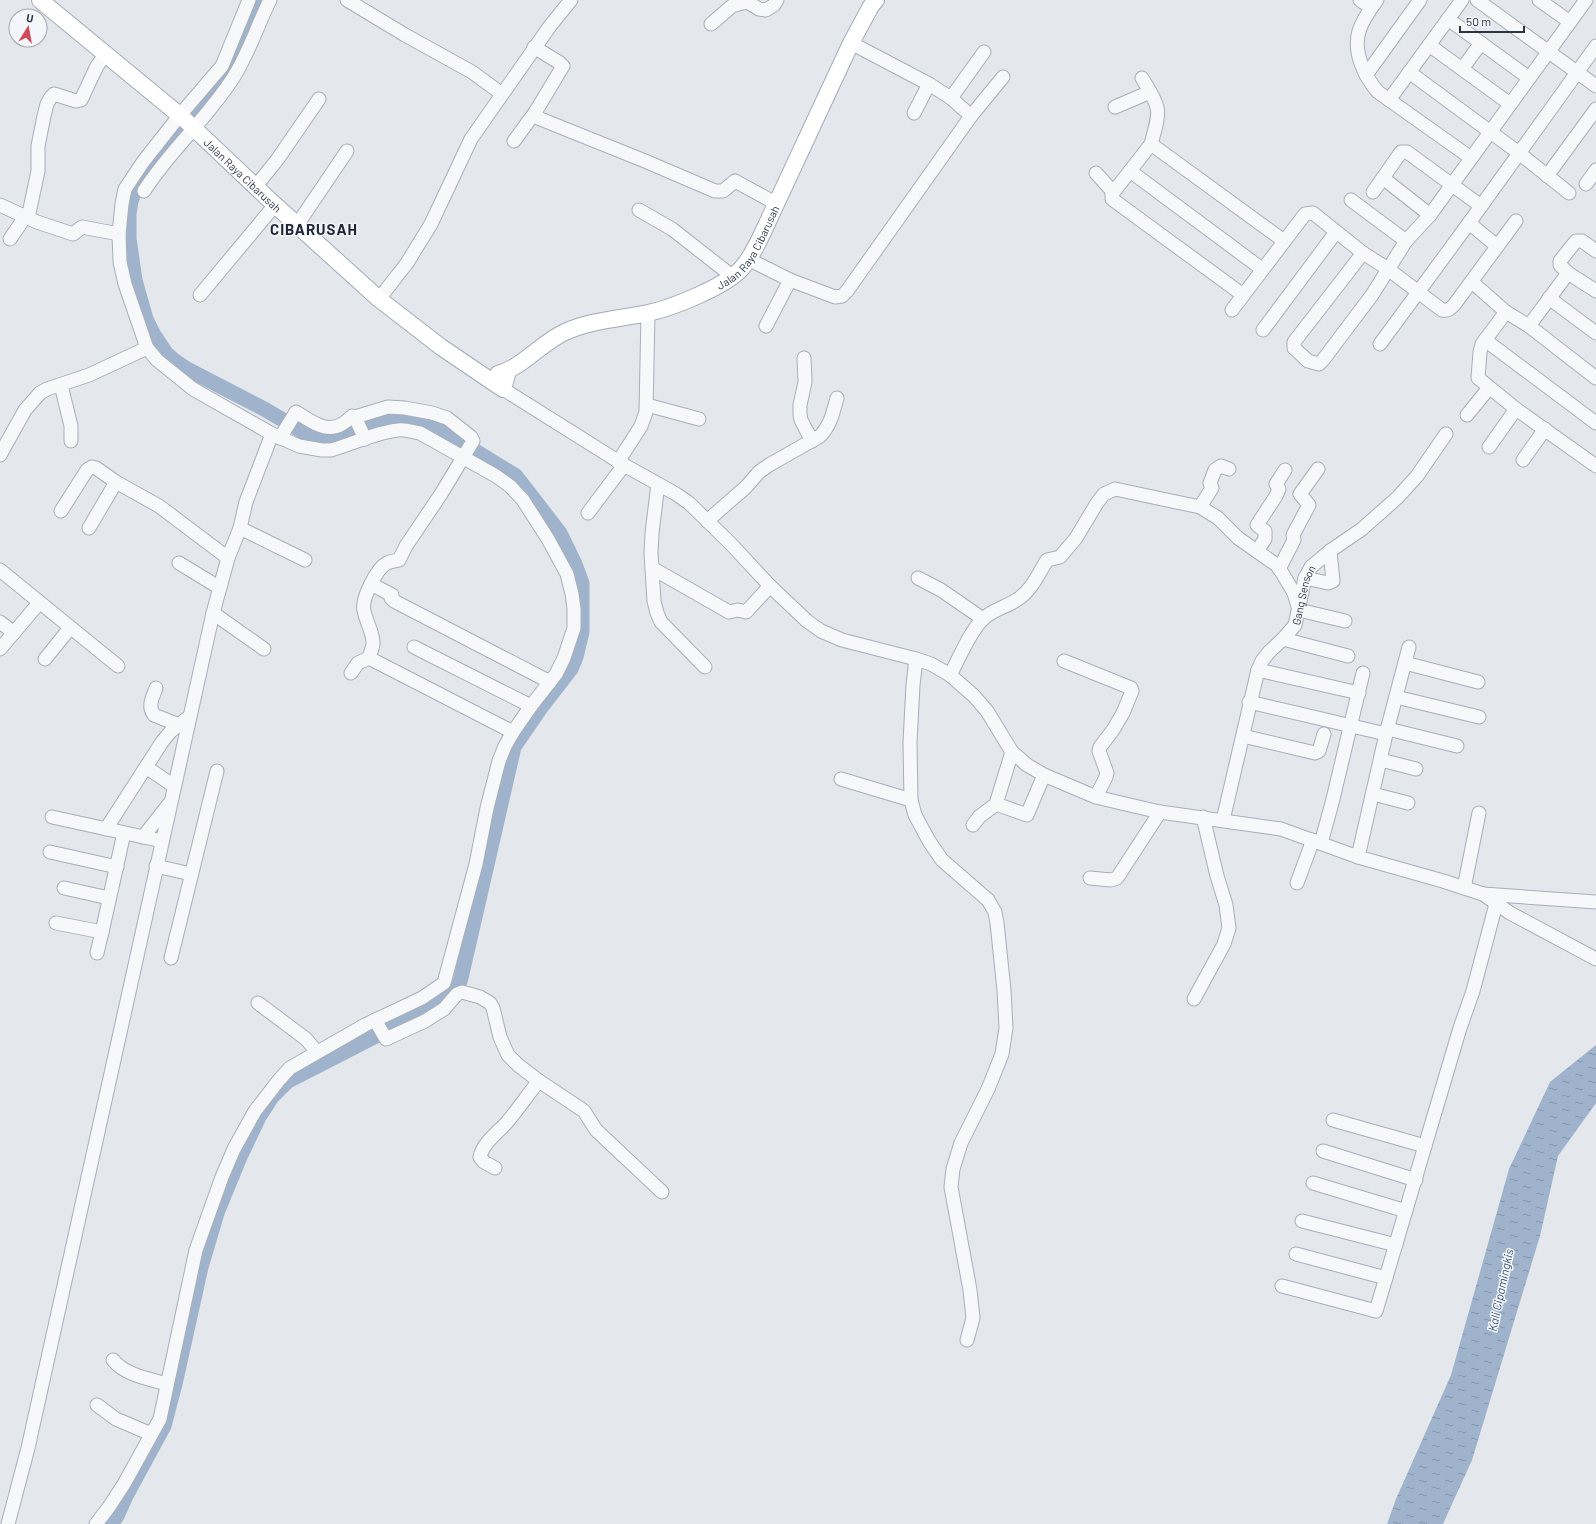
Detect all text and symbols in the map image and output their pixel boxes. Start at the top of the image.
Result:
north arrow [8,8,48,48]
scale bar [1460,8,1524,34]
text: U [25,11,35,25]
text: 50 m [1466,14,1491,28]
street label: Jalan Raya Cibarusah [202,135,284,214]
street label: Jalan Raya Cibarusah [714,203,781,292]
district label: CIBARUSAH [270,220,358,238]
street label: Gang Senson [1289,563,1317,626]
water label: Kali Cipamingkis [1484,1247,1516,1332]

